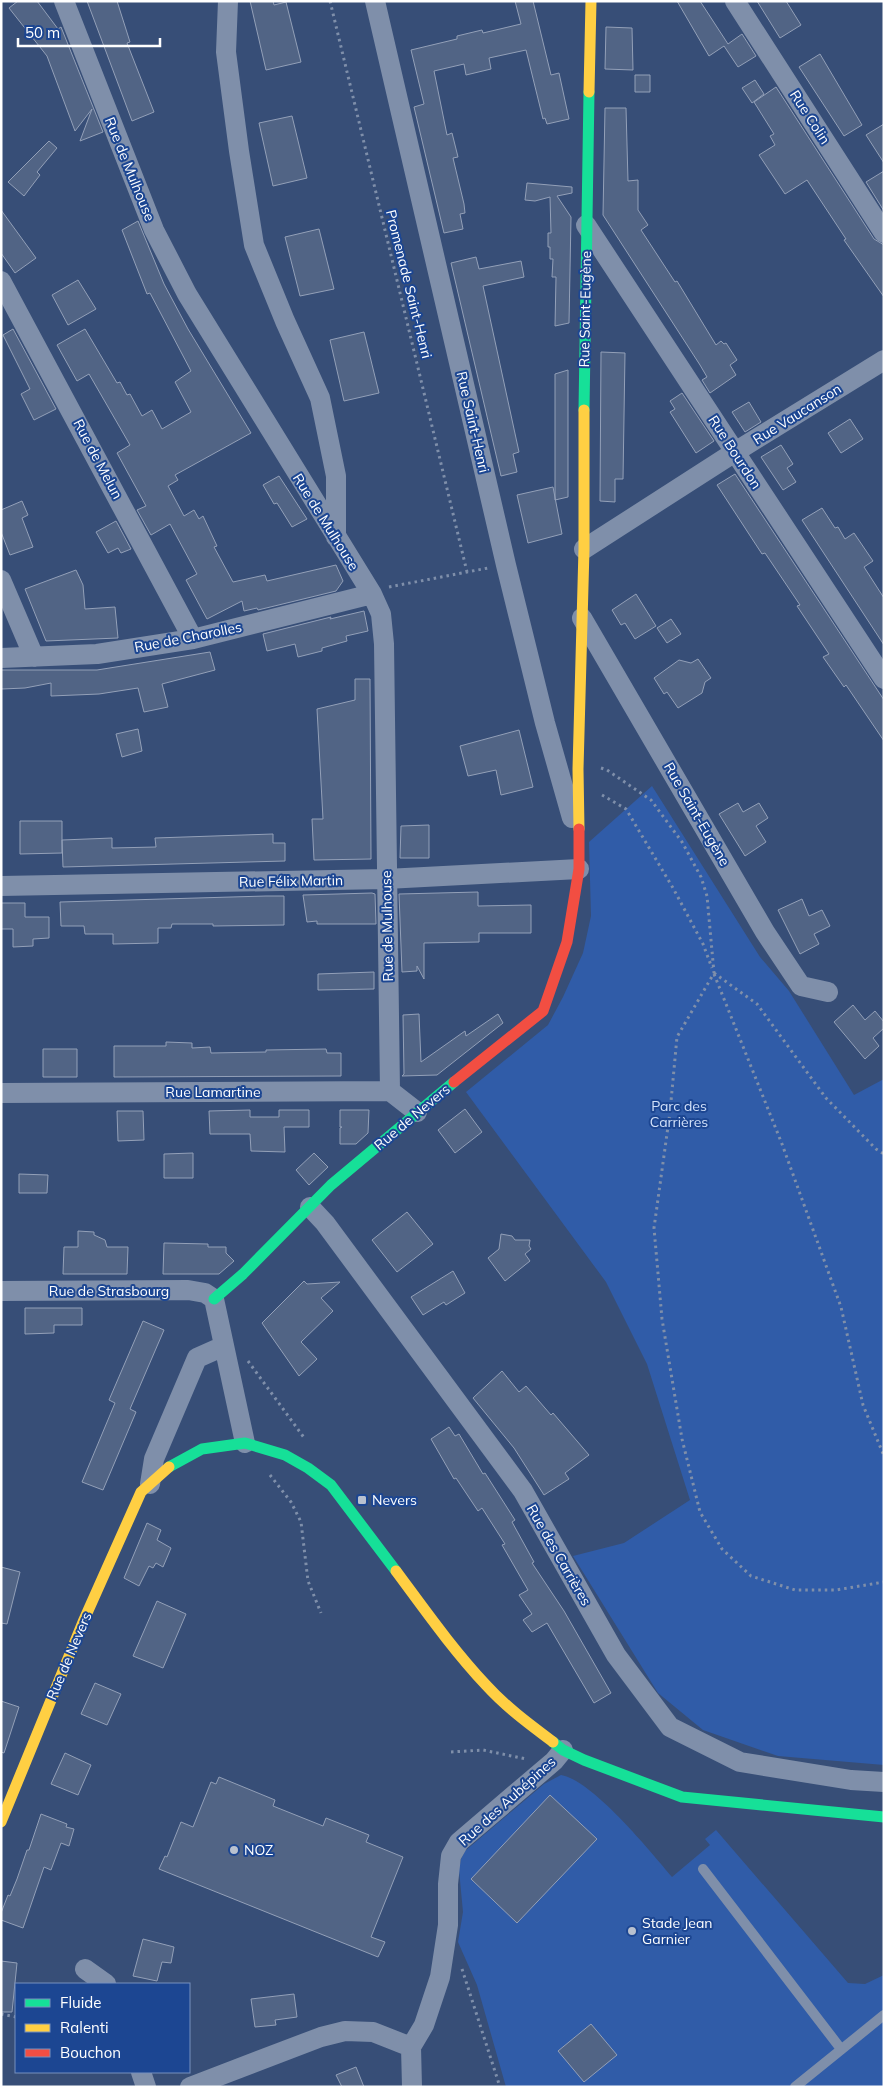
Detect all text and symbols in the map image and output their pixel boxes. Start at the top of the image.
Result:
scale bar [18,15,160,47]
text: 50 m [25,23,60,42]
street label: Rue Colin [786,87,834,147]
street label: Rue de Mulhouse [101,114,159,224]
street label: Promenade Saint-Henri [382,208,436,360]
street label: Rue Saint-Eugène [575,251,595,367]
street label: Rue Saint-Henri [453,370,493,474]
street label: Rue Vaucanson [749,380,845,448]
street label: Rue Bourdon [705,412,765,492]
street label: Rue de Melun [69,416,127,502]
street label: Rue de Mulhouse [289,470,363,574]
street label: Rue de Charolles [133,618,243,656]
street label: Rue Saint-Eugène [660,759,734,869]
street label: Rue de Mulhouse [377,870,397,982]
street label: Rue Félix Martin [239,871,343,891]
street label: Rue de Nevers [370,1080,454,1154]
street label: Rue Lamartine [165,1083,261,1101]
park label: Parc des Carrières [650,1097,708,1131]
street label: Rue de Strasbourg [49,1282,169,1300]
place label: Nevers [372,1491,417,1509]
marker: Nevers [356,1494,368,1506]
street label: Rue des Carrières [523,1501,595,1609]
street label: Rue de Nevers [42,1609,96,1703]
street label: Rue des Aubépines [455,1753,559,1849]
place label: NOZ [244,1841,273,1859]
marker: NOZ [228,1844,240,1856]
place label: Stade Jean Garnier [642,1914,713,1948]
marker: Stade Jean Garnier [626,1925,638,1937]
legend [15,1983,190,2073]
text: Fluide [60,1993,101,2012]
text: Ralenti [60,2018,109,2037]
text: Bouchon [60,2043,121,2062]

